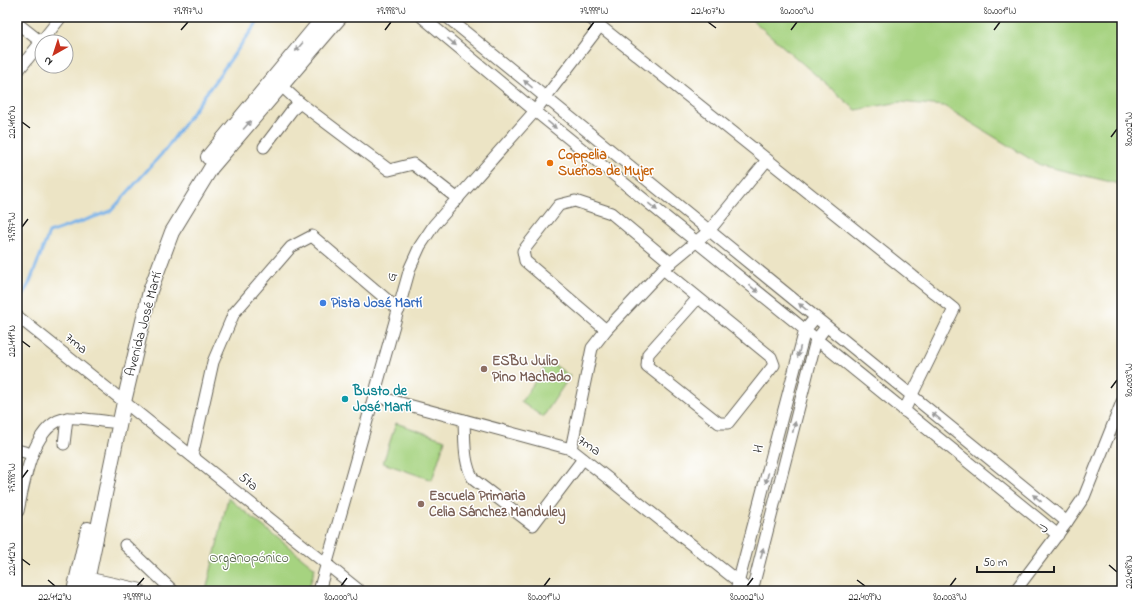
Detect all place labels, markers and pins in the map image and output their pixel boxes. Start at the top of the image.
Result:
place label: Coppelia Sueños de Mujer [558,145,654,182]
marker: Coppelia Sueños de Mujer [545,158,555,168]
place label: Pista José Martí [331,293,423,314]
marker: Pista José Martí [318,298,328,308]
place label: ESBU Julio Pino Machado [492,351,571,388]
marker: ESBU Julio Pino Machado [479,364,489,374]
place label: Busto de José Martí [352,381,412,418]
marker: Busto de José Martí [340,394,350,404]
place label: Escuela Primaria Celia Sánchez Manduley [429,486,566,525]
marker: Escuela Primaria Celia Sánchez Manduley [416,499,426,509]

